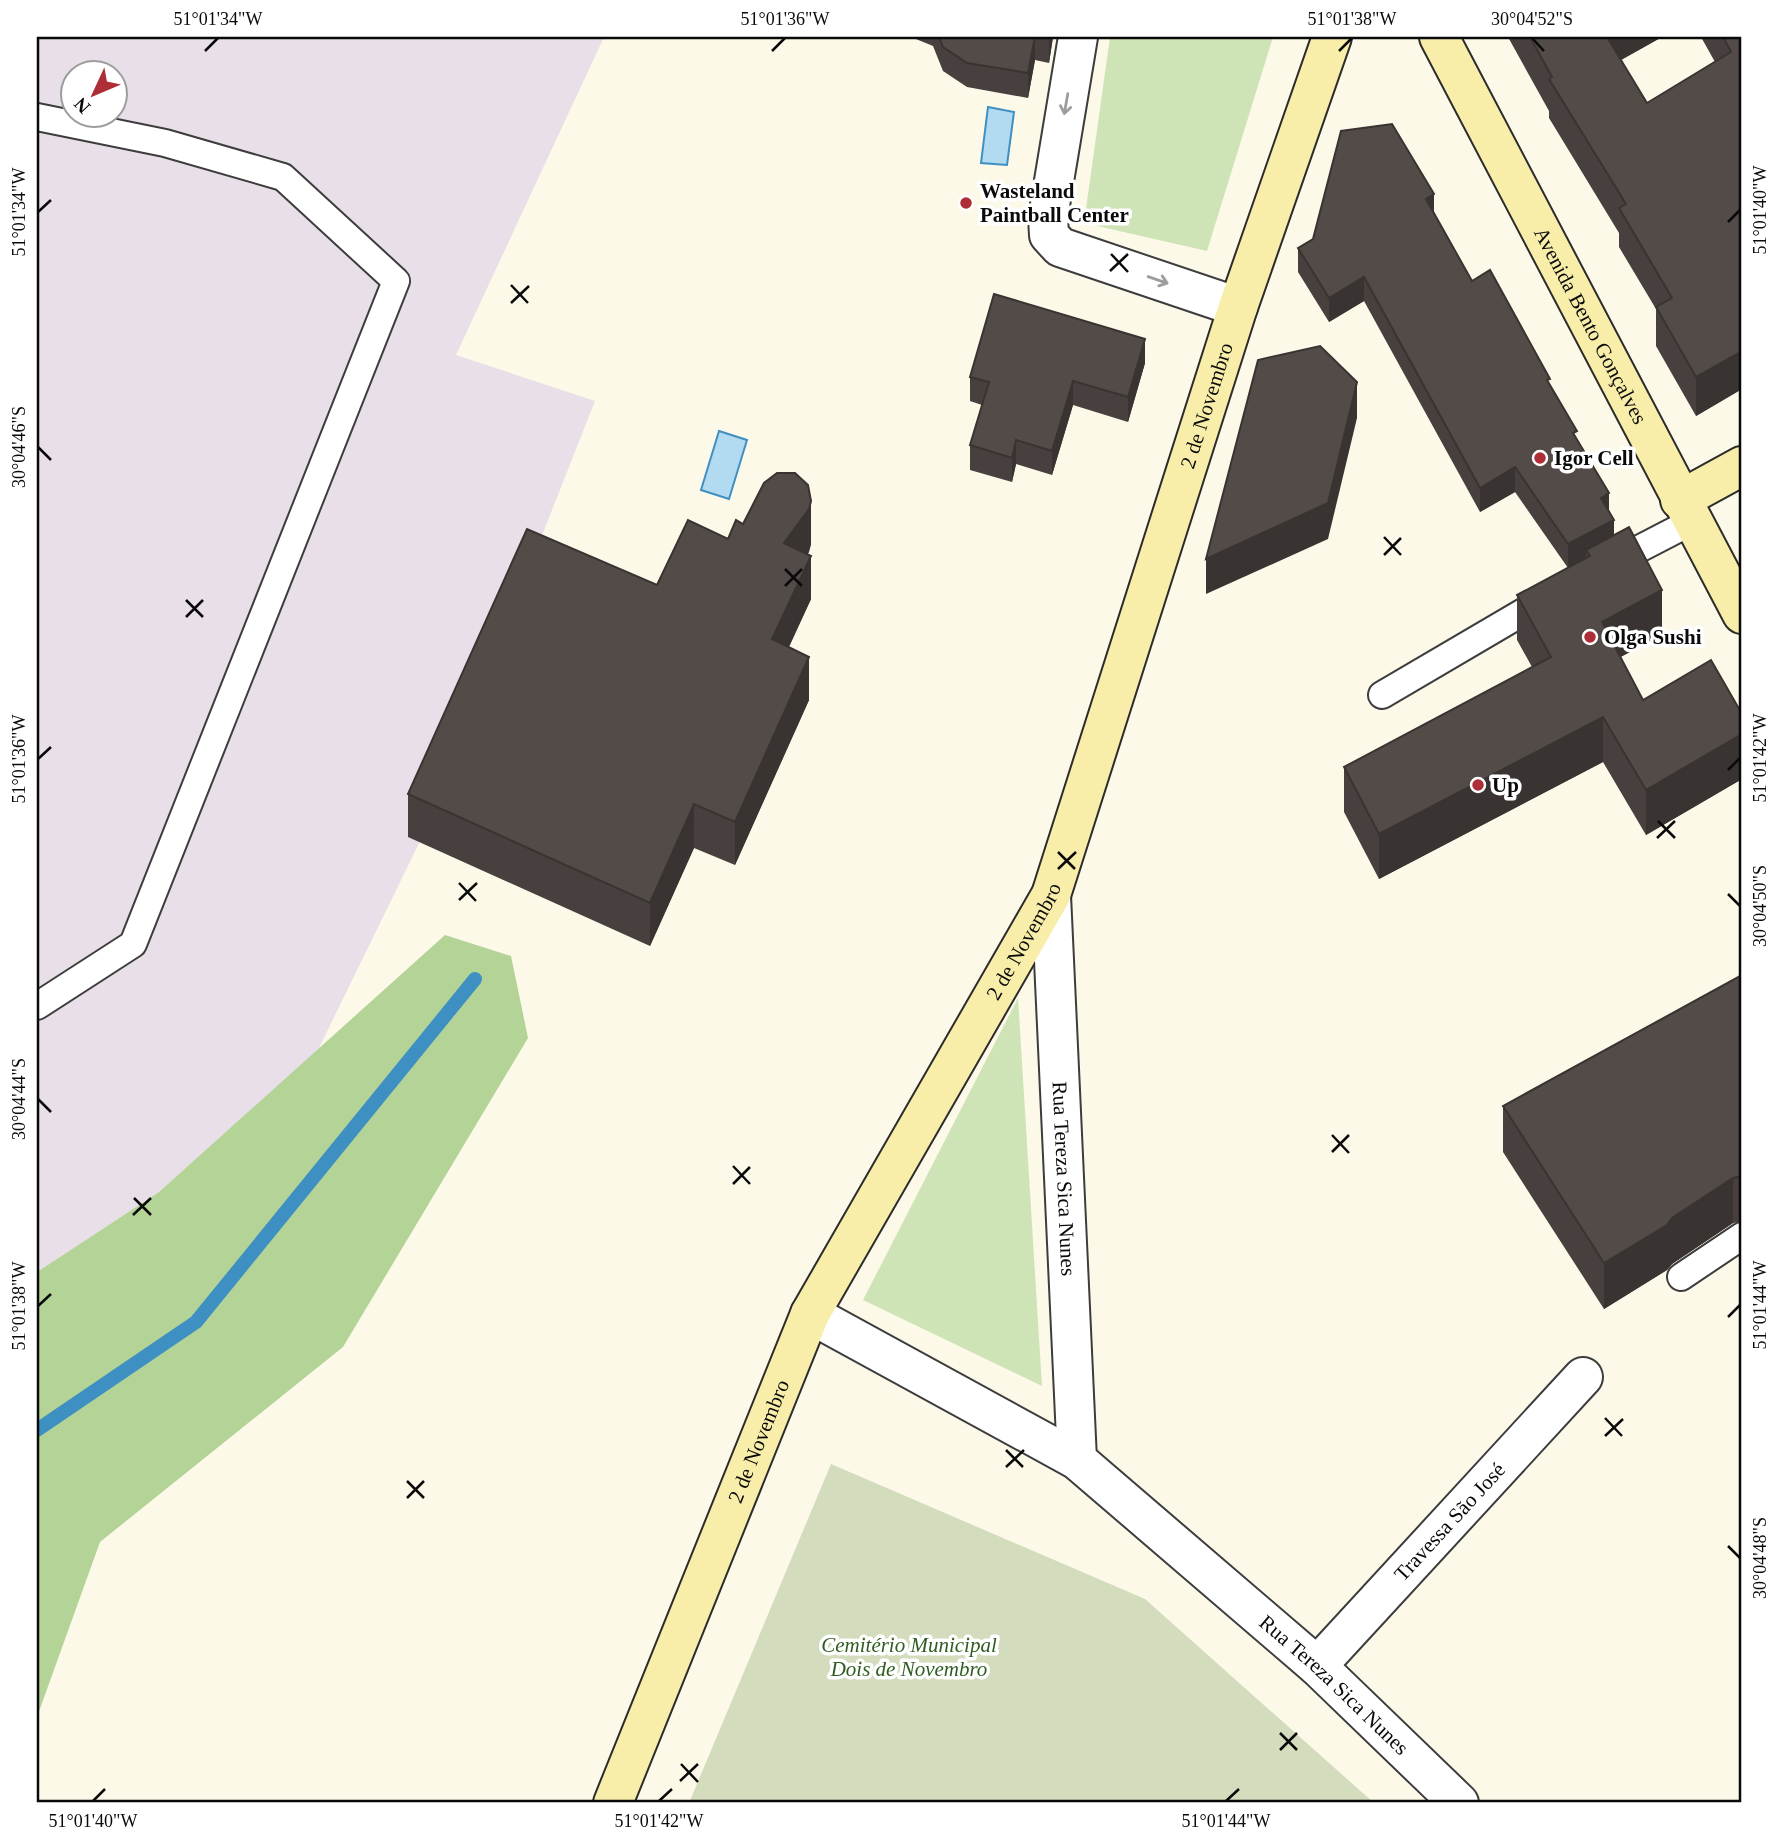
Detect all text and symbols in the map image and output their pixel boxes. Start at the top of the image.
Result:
text: 51°01'34"W [174,9,262,29]
text: 51°01'36"W [741,9,829,29]
text: 51°01'38"W [1308,9,1396,29]
text: 30°04'52"S [1491,9,1573,29]
north arrow [60,60,130,130]
one-way arrow [1059,92,1072,115]
text: N [70,93,94,118]
text: 51°01'40"W [1750,166,1770,254]
text: 51°01'34"W [9,168,29,256]
place label: Wasteland Paintball Center [980,179,1129,227]
marker: Wasteland Paintball Center [958,195,974,211]
street label: Avenida Bento Gonçalves [1529,223,1652,428]
one-way arrow [1147,274,1169,287]
street label: 2 de Novembro [1175,340,1238,472]
text: 30°04'46"S [9,406,29,488]
place label: Igor Cell [1554,446,1634,470]
marker: Igor Cell [1532,450,1548,466]
place label: Olga Sushi [1604,625,1702,649]
marker: Olga Sushi [1582,629,1598,645]
text: 51°01'42"W [1750,714,1770,802]
text: 51°01'36"W [9,715,29,803]
place label: Up [1492,773,1519,797]
marker: Up [1470,777,1486,793]
text: 30°04'50"S [1750,865,1770,947]
street label: 2 de Novembro [981,880,1066,1004]
text: 30°04'44"S [9,1058,29,1140]
street label: Rua Tereza Sica Nunes [1048,1081,1081,1277]
text: 51°01'44"W [1750,1261,1770,1349]
text: 51°01'38"W [9,1262,29,1350]
street label: 2 de Novembro [723,1376,794,1506]
street label: Travessa São José [1389,1458,1510,1586]
text: 30°04'48"S [1750,1517,1770,1599]
street label: Rua Tereza Sica Nunes [1255,1610,1414,1760]
park label: Cemitério Municipal Dois de Novembro [821,1633,997,1681]
text: 51°01'40"W [49,1811,137,1831]
text: 51°01'42"W [615,1811,703,1831]
text: 51°01'44"W [1182,1811,1270,1831]

